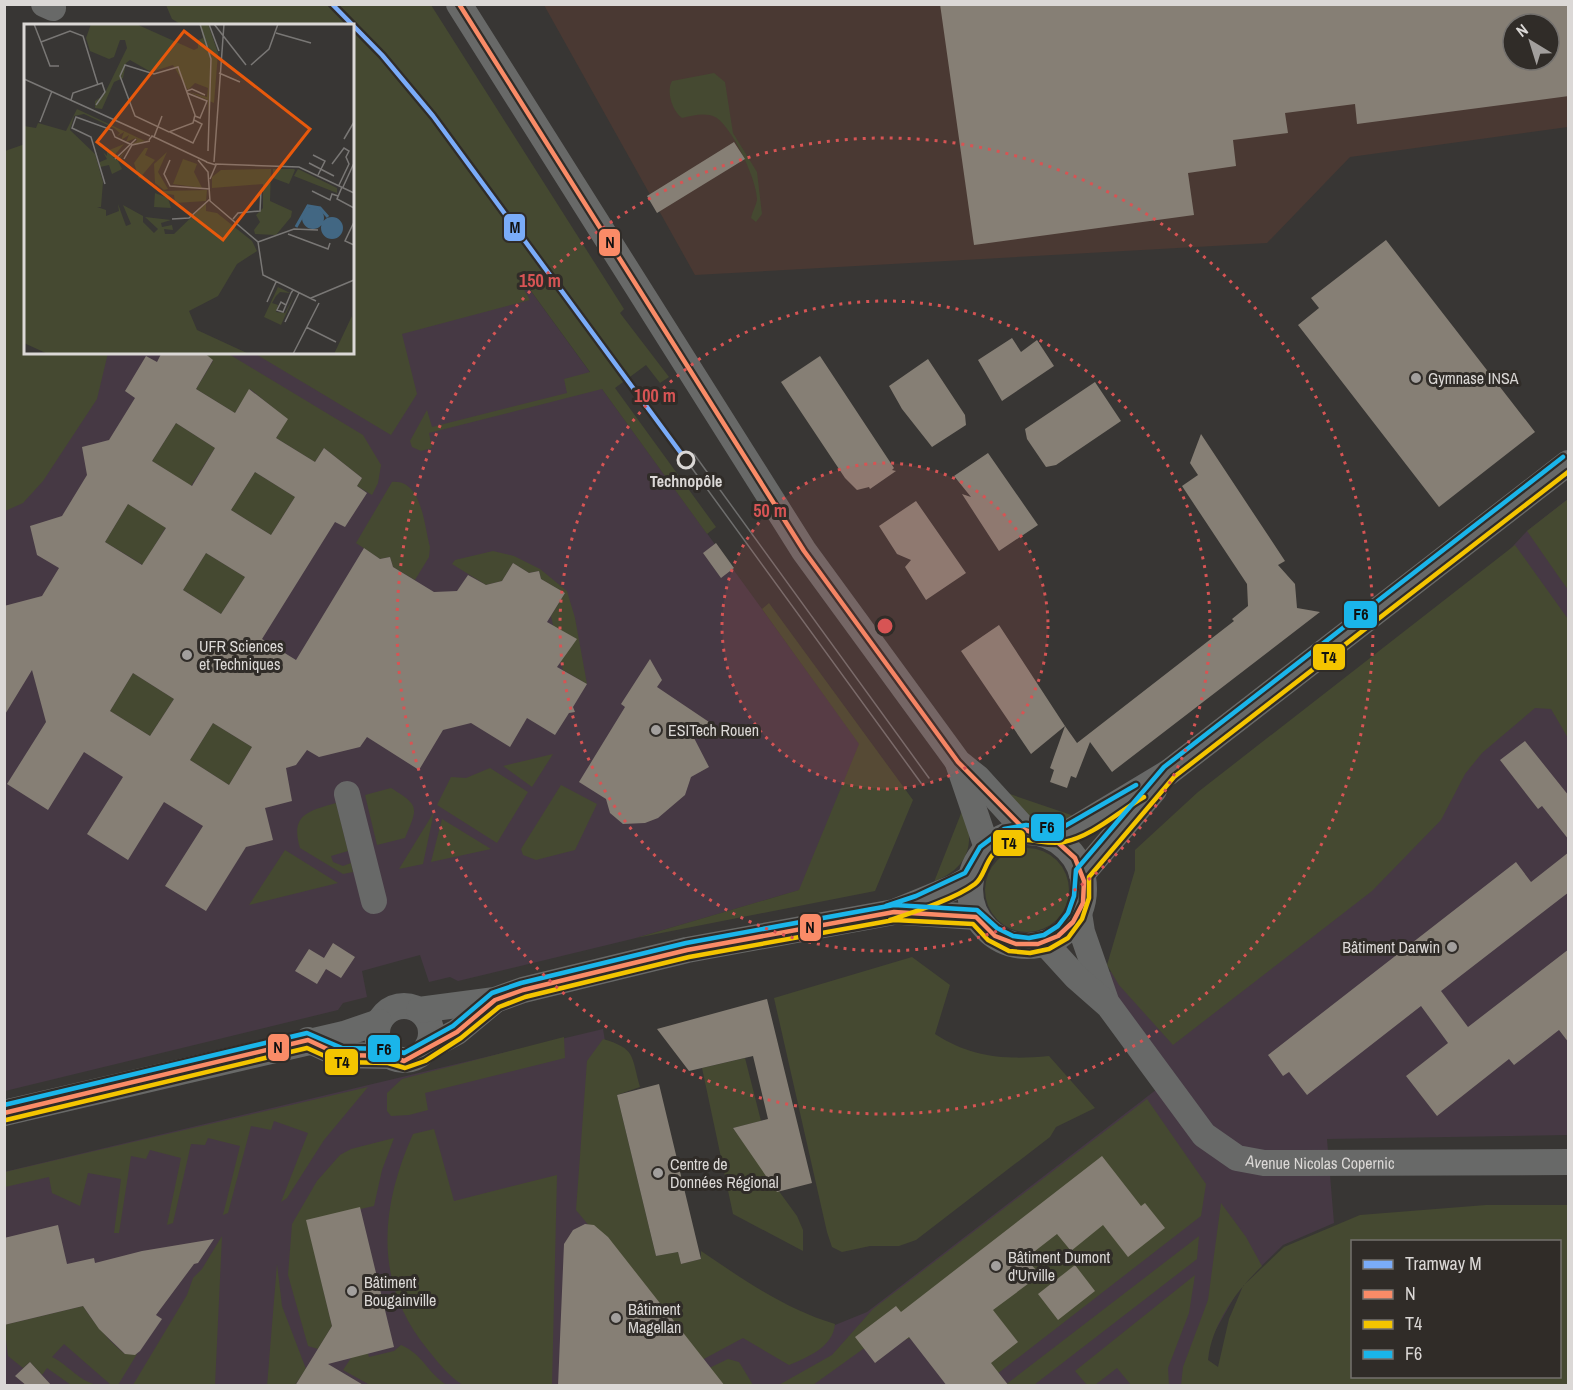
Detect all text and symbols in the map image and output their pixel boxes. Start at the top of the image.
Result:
north arrow [1501,12,1561,72]
text: N [1511,19,1532,42]
inset map [24,24,354,354]
line badge: M [503,213,526,242]
text: M [510,216,521,238]
line badge: N [598,228,621,257]
text: N [605,231,615,253]
text: 150 m [519,268,561,293]
place label: Gymnase INSA [1428,367,1519,389]
marker: Gymnase INSA [1409,371,1423,385]
text: 100 m [634,383,676,408]
marker: Technopôle [677,451,695,469]
place label: Technopôle [650,470,722,492]
text: 50 m [753,498,787,523]
line badge: F6 [1343,600,1378,629]
text: F6 [1353,603,1369,625]
centre of rings [875,616,895,636]
place label: UFR Sciences et Techniques [199,635,284,675]
line badge: T4 [1312,643,1346,671]
text: T4 [1321,646,1337,668]
marker: UFR Sciences et Techniques [180,648,194,662]
place label: ESITech Rouen [668,719,759,741]
marker: ESITech Rouen [649,723,663,737]
line badge: F6 [1030,813,1065,842]
text: F6 [1039,816,1055,838]
line badge: T4 [992,829,1026,857]
text: T4 [1001,832,1017,854]
line badge: N [799,913,822,942]
text: N [805,916,815,938]
place label: Bâtiment Darwin [1342,936,1440,958]
marker: Bâtiment Darwin [1445,940,1459,954]
line badge: N [267,1033,290,1062]
line badge: F6 [367,1034,401,1063]
text: N [273,1036,283,1058]
text: F6 [376,1038,392,1060]
line badge: T4 [324,1048,359,1076]
text: T4 [334,1051,350,1073]
street label: Avenue Nicolas Copernic [1243,1149,1395,1174]
place label: Centre de Données Régional [670,1153,779,1193]
marker: Centre de Données Régional [651,1166,665,1180]
legend [1351,1240,1561,1378]
place label: Bâtiment Dumont d'Urville [1008,1246,1110,1286]
text: Tramway M [1405,1251,1482,1276]
marker: Bâtiment Dumont d'Urville [989,1259,1003,1273]
place label: Bâtiment Bougainville [364,1271,436,1311]
text: N [1405,1281,1416,1306]
marker: Bâtiment Bougainville [345,1284,359,1298]
place label: Bâtiment Magellan [628,1298,681,1338]
marker: Bâtiment Magellan [609,1311,623,1325]
text: T4 [1405,1311,1422,1336]
text: F6 [1405,1341,1422,1366]

